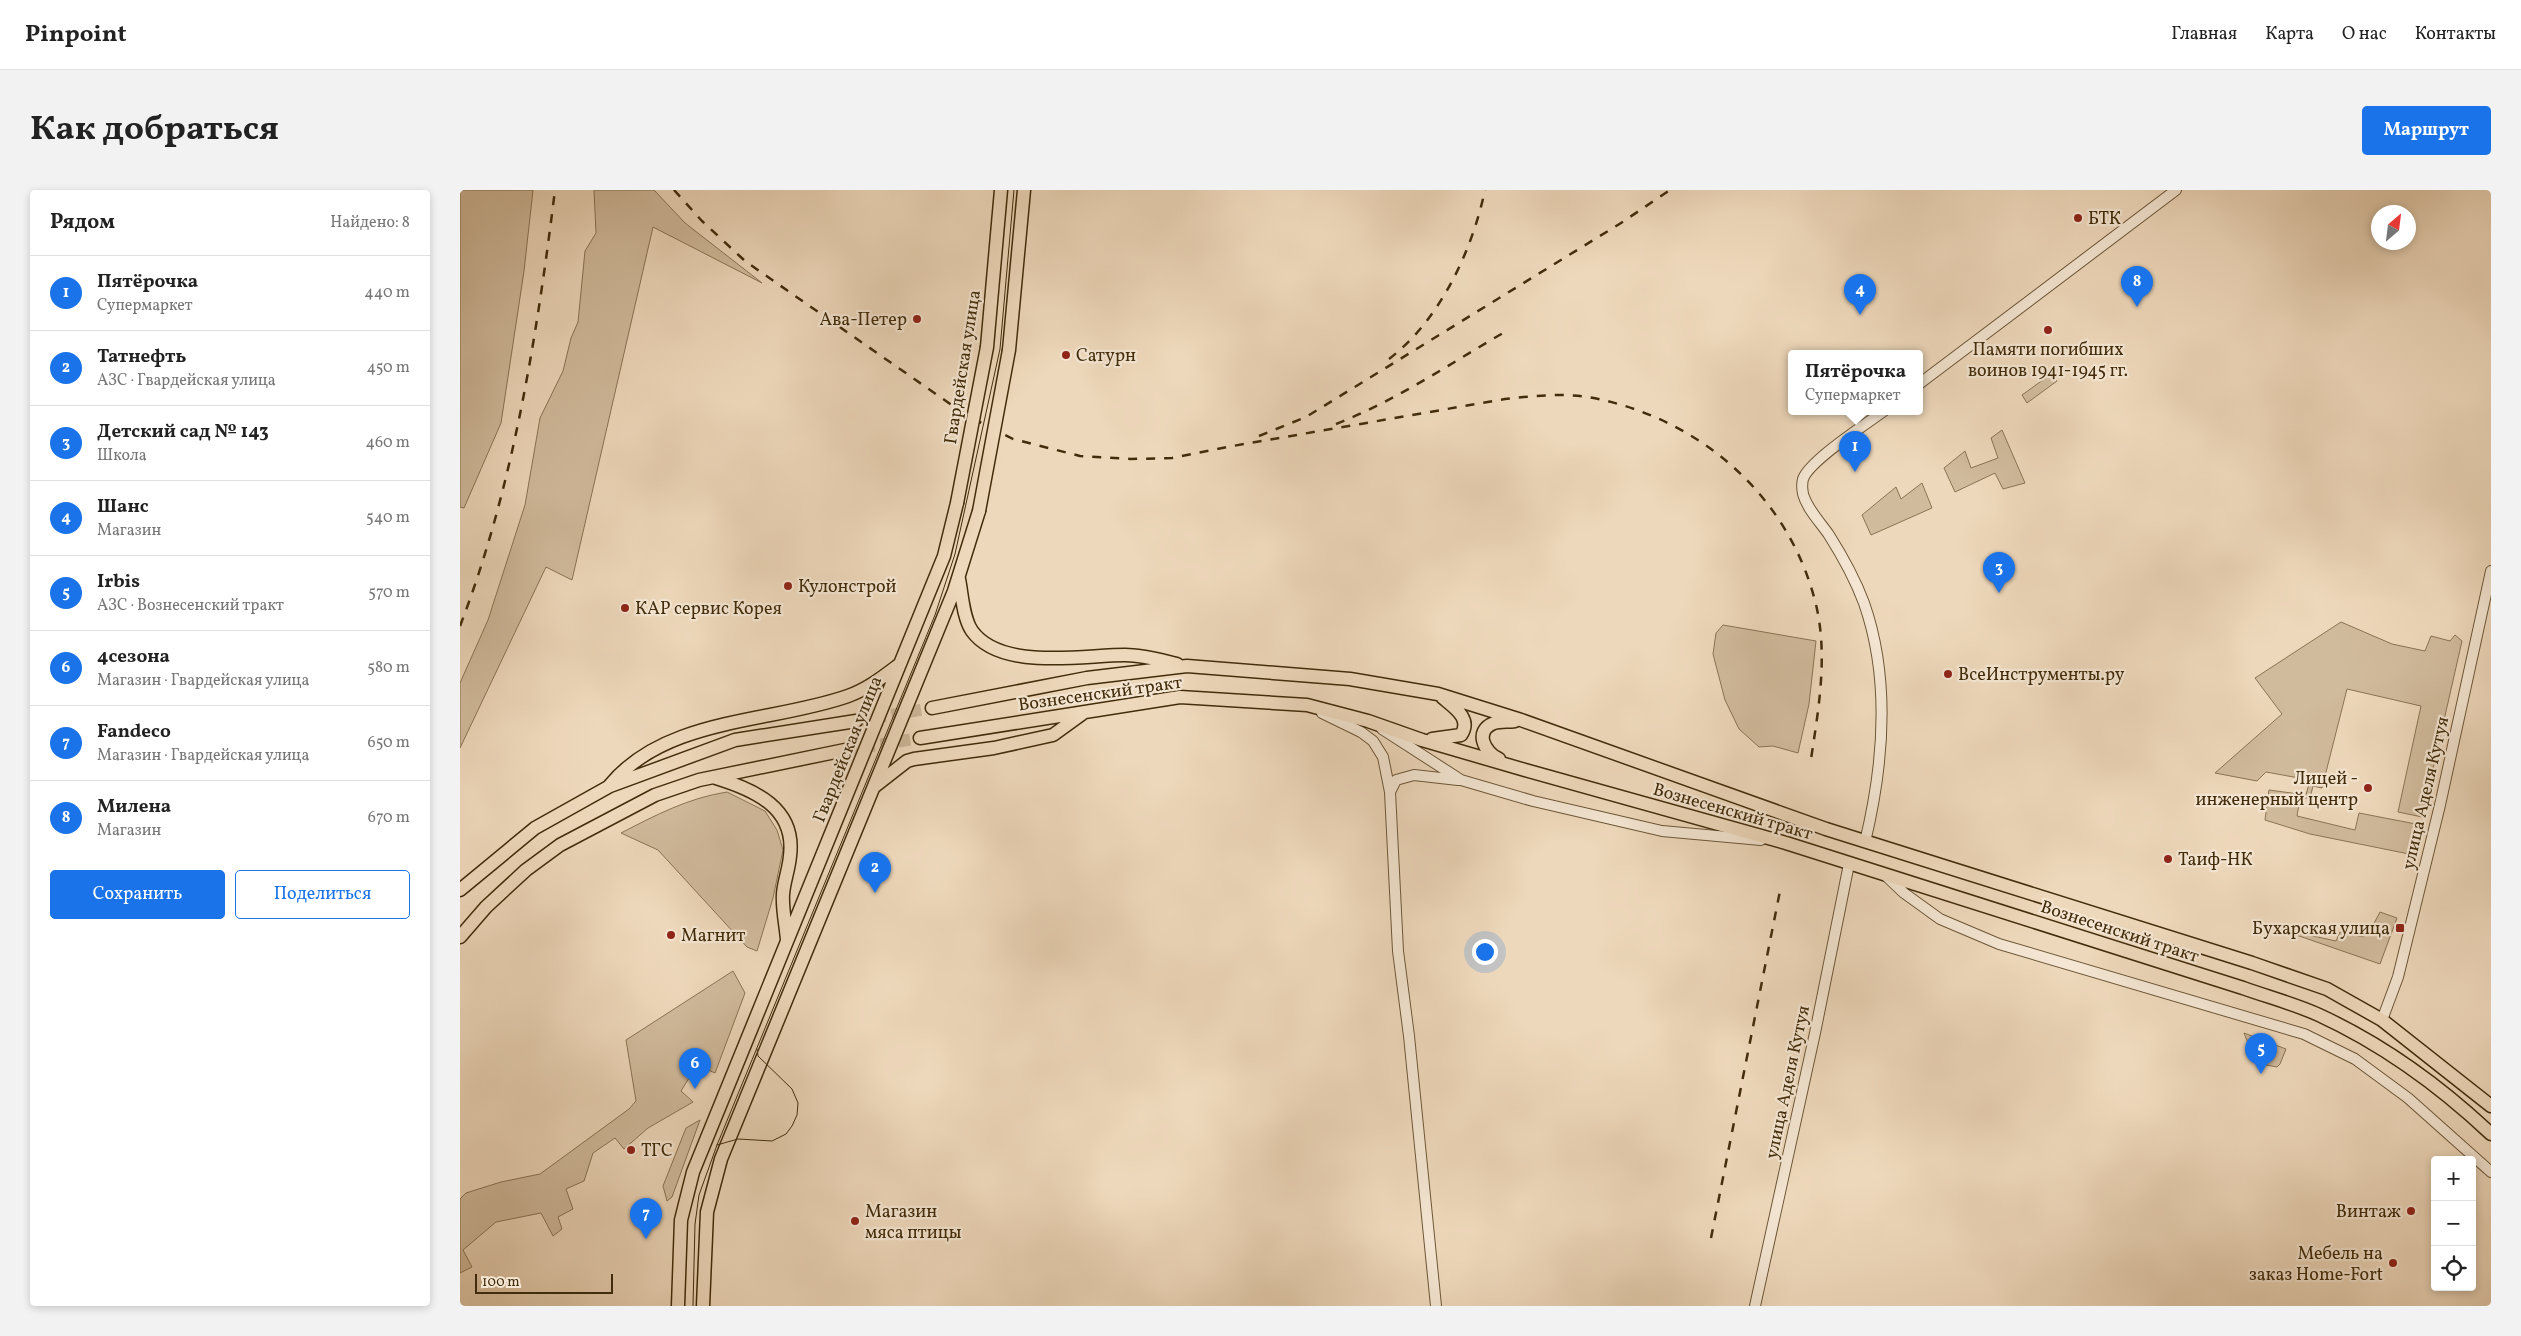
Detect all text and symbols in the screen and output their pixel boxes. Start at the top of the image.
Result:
text: Pinpoint [25,18,127,52]
text: Главная [2171,22,2237,47]
text: Карта [2265,22,2314,47]
text: О нас [2342,22,2387,47]
text: Контакты [2415,22,2496,47]
text: Как добраться [30,106,279,154]
button: Маршрут [2362,106,2491,155]
north arrow [2371,205,2416,250]
place label: БТК [2088,207,2121,232]
text: Рядом [50,208,115,237]
text: Найдено: 8 [330,212,410,234]
marker: БТК [2072,212,2084,224]
pin: 8 [2121,266,2153,307]
text: Пятёрочка [97,269,198,295]
pin: 4 [1844,274,1876,315]
text: 1 [63,282,69,304]
text: 440 m [364,282,410,304]
street label: Гвардейская улица [939,288,988,446]
text: Супермаркет [97,295,193,317]
place label: Ава-Петер [820,308,907,333]
marker: Ава-Петер [911,313,923,325]
marker: Памяти погибших воинов 1941-1945 гг. [2042,324,2054,336]
place label: Памяти погибших воинов 1941-1945 гг. [1968,338,2128,384]
text: Татнефть [97,344,186,370]
place label: Сатурн [1076,344,1136,369]
marker: Сатурн [1060,349,1072,361]
popup [1788,350,1923,415]
text: 2 [62,357,70,379]
text: 450 m [367,357,410,379]
text: Пятёрочка [1805,359,1906,385]
text: АЗС · Гвардейская улица [97,370,276,392]
text: Супермаркет [1805,385,1901,407]
text: Детский сад № 143 [97,419,269,445]
pin: 1 [1839,431,1871,472]
text: 3 [62,432,70,454]
text: 460 m [366,432,410,454]
text: Школа [97,445,147,467]
text: Шанс [97,494,149,520]
text: 4 [61,507,71,529]
text: 540 m [366,507,410,529]
text: Магазин [97,520,161,542]
pin: 3 [1983,552,2015,593]
text: Irbis [97,569,140,595]
place label: Кулонстрой [798,575,897,600]
marker: Кулонстрой [782,580,794,592]
text: 5 [62,582,70,604]
text: 570 m [368,582,410,604]
text: АЗС · Вознесенский тракт [97,595,284,617]
place label: КАР сервис Корея [635,597,782,622]
marker: КАР сервис Корея [619,602,631,614]
text: 4сезона [97,644,170,670]
text: 6 [62,657,70,679]
text: 580 m [367,657,410,679]
place label: ВсеИнструменты.ру [1958,663,2125,688]
marker: ВсеИнструменты.ру [1942,668,1954,680]
text: Магазин · Гвардейская улица [97,670,310,692]
street label: Вознесенский тракт [1017,671,1184,718]
street label: Гвардейская улица [808,672,889,827]
street label: улица Аделя Кутуя [2397,714,2456,872]
text: Fandeco [97,719,171,745]
text: 7 [62,732,70,754]
text: 650 m [368,732,410,754]
text: Магазин · Гвардейская улица [97,745,310,767]
place label: Лицей - инженерный центр [2196,767,2358,813]
street label: Вознесенский тракт [1650,778,1815,847]
marker: Лицей - инженерный центр [2362,782,2374,794]
text: Милена [97,794,171,820]
text: 8 [62,807,70,829]
text: 670 m [368,807,410,829]
text: Магазин [97,820,161,842]
place label: Таиф-НК [2178,848,2253,873]
pin: 2 [859,852,891,893]
marker: Таиф-НК [2162,853,2174,865]
button: Сохранить [50,870,225,919]
button: Поделиться [235,870,410,919]
street label: Вознесенский тракт [2037,895,2202,970]
place label: Бухарская улица [2252,917,2390,942]
marker: Бухарская улица [2394,922,2406,934]
place label: Магнит [681,924,745,949]
marker: Магнит [665,929,677,941]
your location [1472,939,1498,965]
street label: улица Аделя Кутуя [1760,1003,1817,1161]
pin: 5 [2245,1033,2277,1074]
pin: 6 [679,1048,711,1089]
place label: ТГС [641,1139,673,1164]
marker: ТГС [625,1144,637,1156]
map controls [2431,1156,2476,1291]
button: + [2431,1156,2476,1201]
pin: 7 [630,1198,662,1239]
place label: Магазин мяса птицы [865,1200,962,1246]
place label: Винтаж [2336,1200,2401,1225]
button: − [2431,1201,2476,1246]
marker: Винтаж [2405,1205,2417,1217]
marker: Магазин мяса птицы [849,1215,861,1227]
place label: Мебель на заказ Home-Fort [2249,1242,2383,1288]
button: locate [2431,1246,2476,1291]
marker: Мебель на заказ Home-Fort [2387,1257,2399,1269]
scale bar [475,1271,612,1294]
text: 100 m [482,1273,520,1292]

